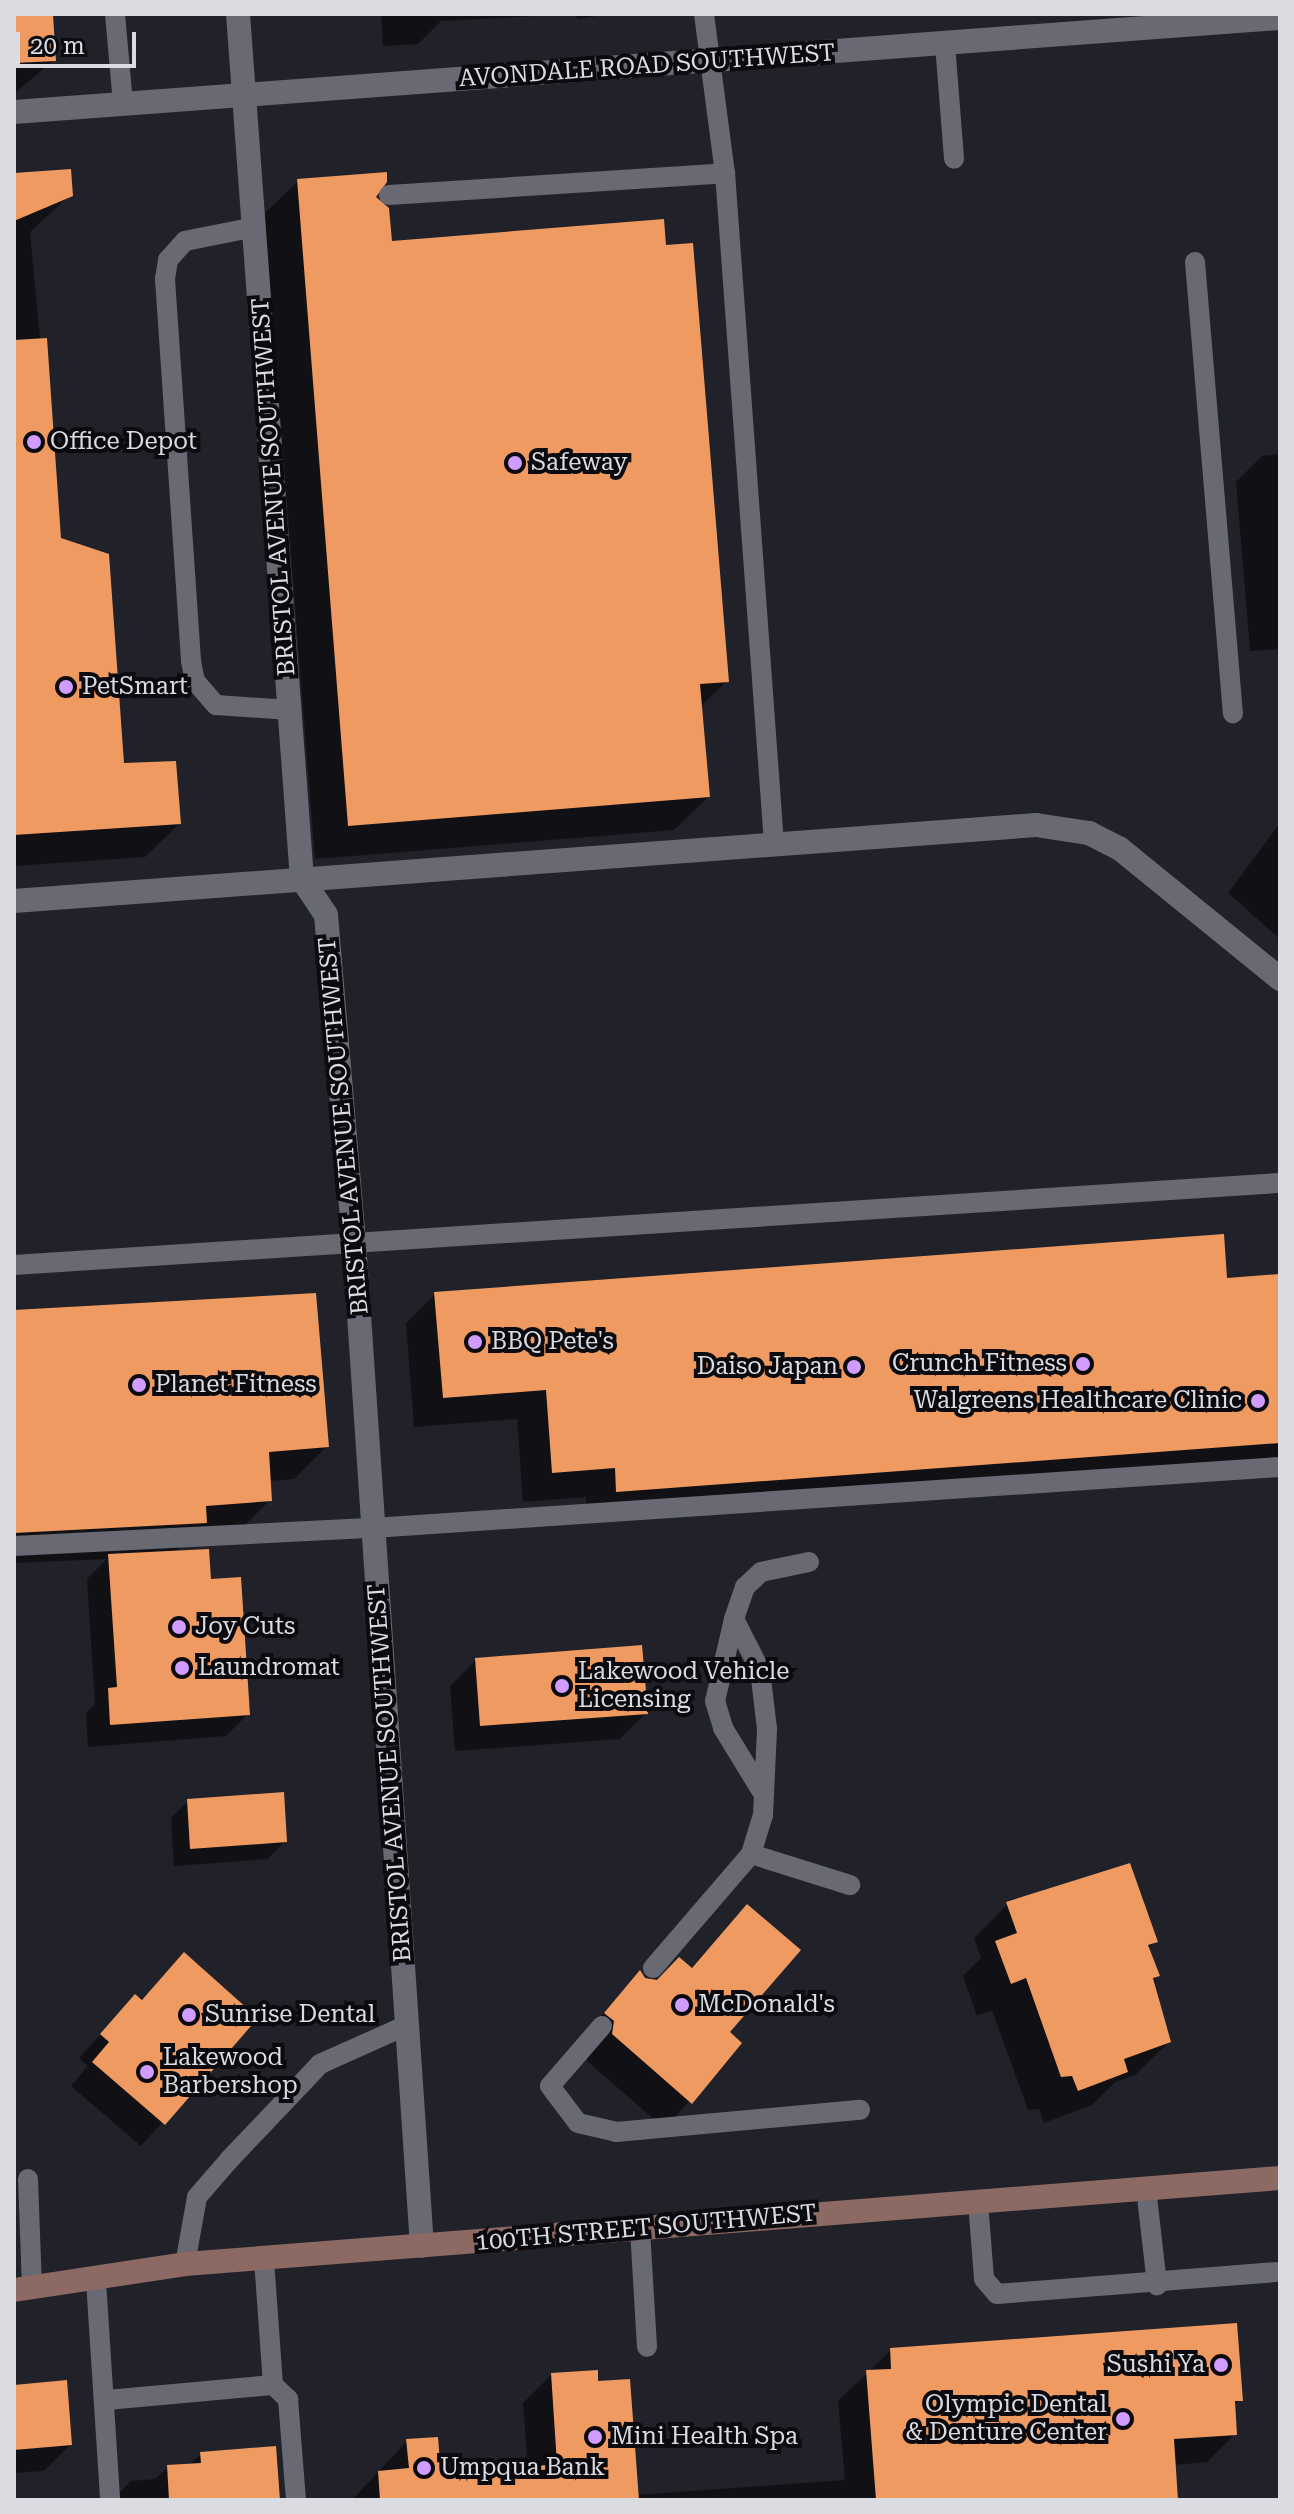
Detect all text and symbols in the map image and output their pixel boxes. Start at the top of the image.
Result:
scale bar [20,16,140,66]
text: 20 m [30,32,85,60]
street label: AVONDALE ROAD SOUTHWEST [458,38,836,94]
street label: BRISTOL AVENUE SOUTHWEST [246,297,302,677]
place label: Office Depot [50,428,197,456]
marker: Office Depot [25,433,43,451]
place label: Safeway [531,449,627,477]
marker: Safeway [506,454,524,472]
place label: PetSmart [82,673,188,701]
marker: PetSmart [57,678,75,696]
street label: BRISTOL AVENUE SOUTHWEST [313,936,375,1316]
place label: BBQ Pete's [491,1328,614,1356]
marker: BBQ Pete's [466,1333,484,1351]
place label: Crunch Fitness [892,1350,1067,1378]
place label: Daiso Japan [697,1353,838,1381]
marker: Crunch Fitness [1074,1355,1092,1373]
marker: Daiso Japan [845,1358,863,1376]
place label: Planet Fitness [155,1371,317,1399]
marker: Planet Fitness [130,1376,148,1394]
place label: Walgreens Healthcare Clinic [914,1387,1242,1415]
marker: Walgreens Healthcare Clinic [1249,1392,1267,1410]
street label: BRISTOL AVENUE SOUTHWEST [362,1583,418,1963]
place label: Joy Cuts [195,1613,295,1641]
marker: Joy Cuts [170,1618,188,1636]
place label: Laundromat [198,1654,340,1682]
place label: Lakewood Vehicle Licensing [578,1658,789,1714]
marker: Laundromat [173,1659,191,1677]
marker: Lakewood Vehicle Licensing [553,1677,571,1695]
place label: McDonald's [698,1991,835,2019]
marker: McDonald's [673,1996,691,2014]
place label: Sunrise Dental [205,2001,375,2029]
marker: Sunrise Dental [180,2006,198,2024]
place label: Lakewood Barbershop [163,2044,298,2100]
marker: Lakewood Barbershop [138,2063,156,2081]
street label: 100TH STREET SOUTHWEST [474,2199,818,2257]
place label: Sushi Ya [1107,2351,1205,2379]
marker: Sushi Ya [1212,2356,1230,2374]
place label: Olympic Dental & Denture Center [905,2391,1107,2447]
marker: Olympic Dental & Denture Center [1114,2410,1132,2428]
place label: Mini Health Spa [611,2423,798,2451]
marker: Mini Health Spa [586,2428,604,2446]
place label: Umpqua Bank [440,2454,605,2482]
marker: Umpqua Bank [415,2459,433,2477]

